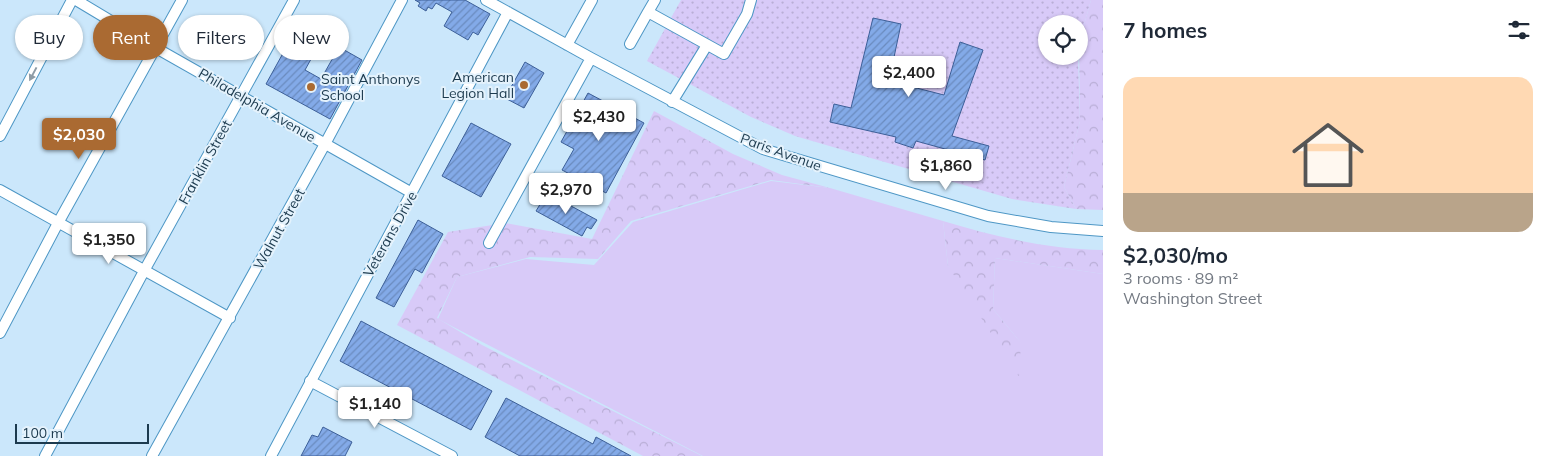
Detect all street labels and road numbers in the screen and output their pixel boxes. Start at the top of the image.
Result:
street label: Philadelphia Avenue [195,64,319,146]
street label: Franklin Street [174,117,236,207]
street label: Paris Avenue [738,129,824,175]
street label: Walnut Street [249,185,309,273]
street label: Veterans Drive [359,188,421,280]

